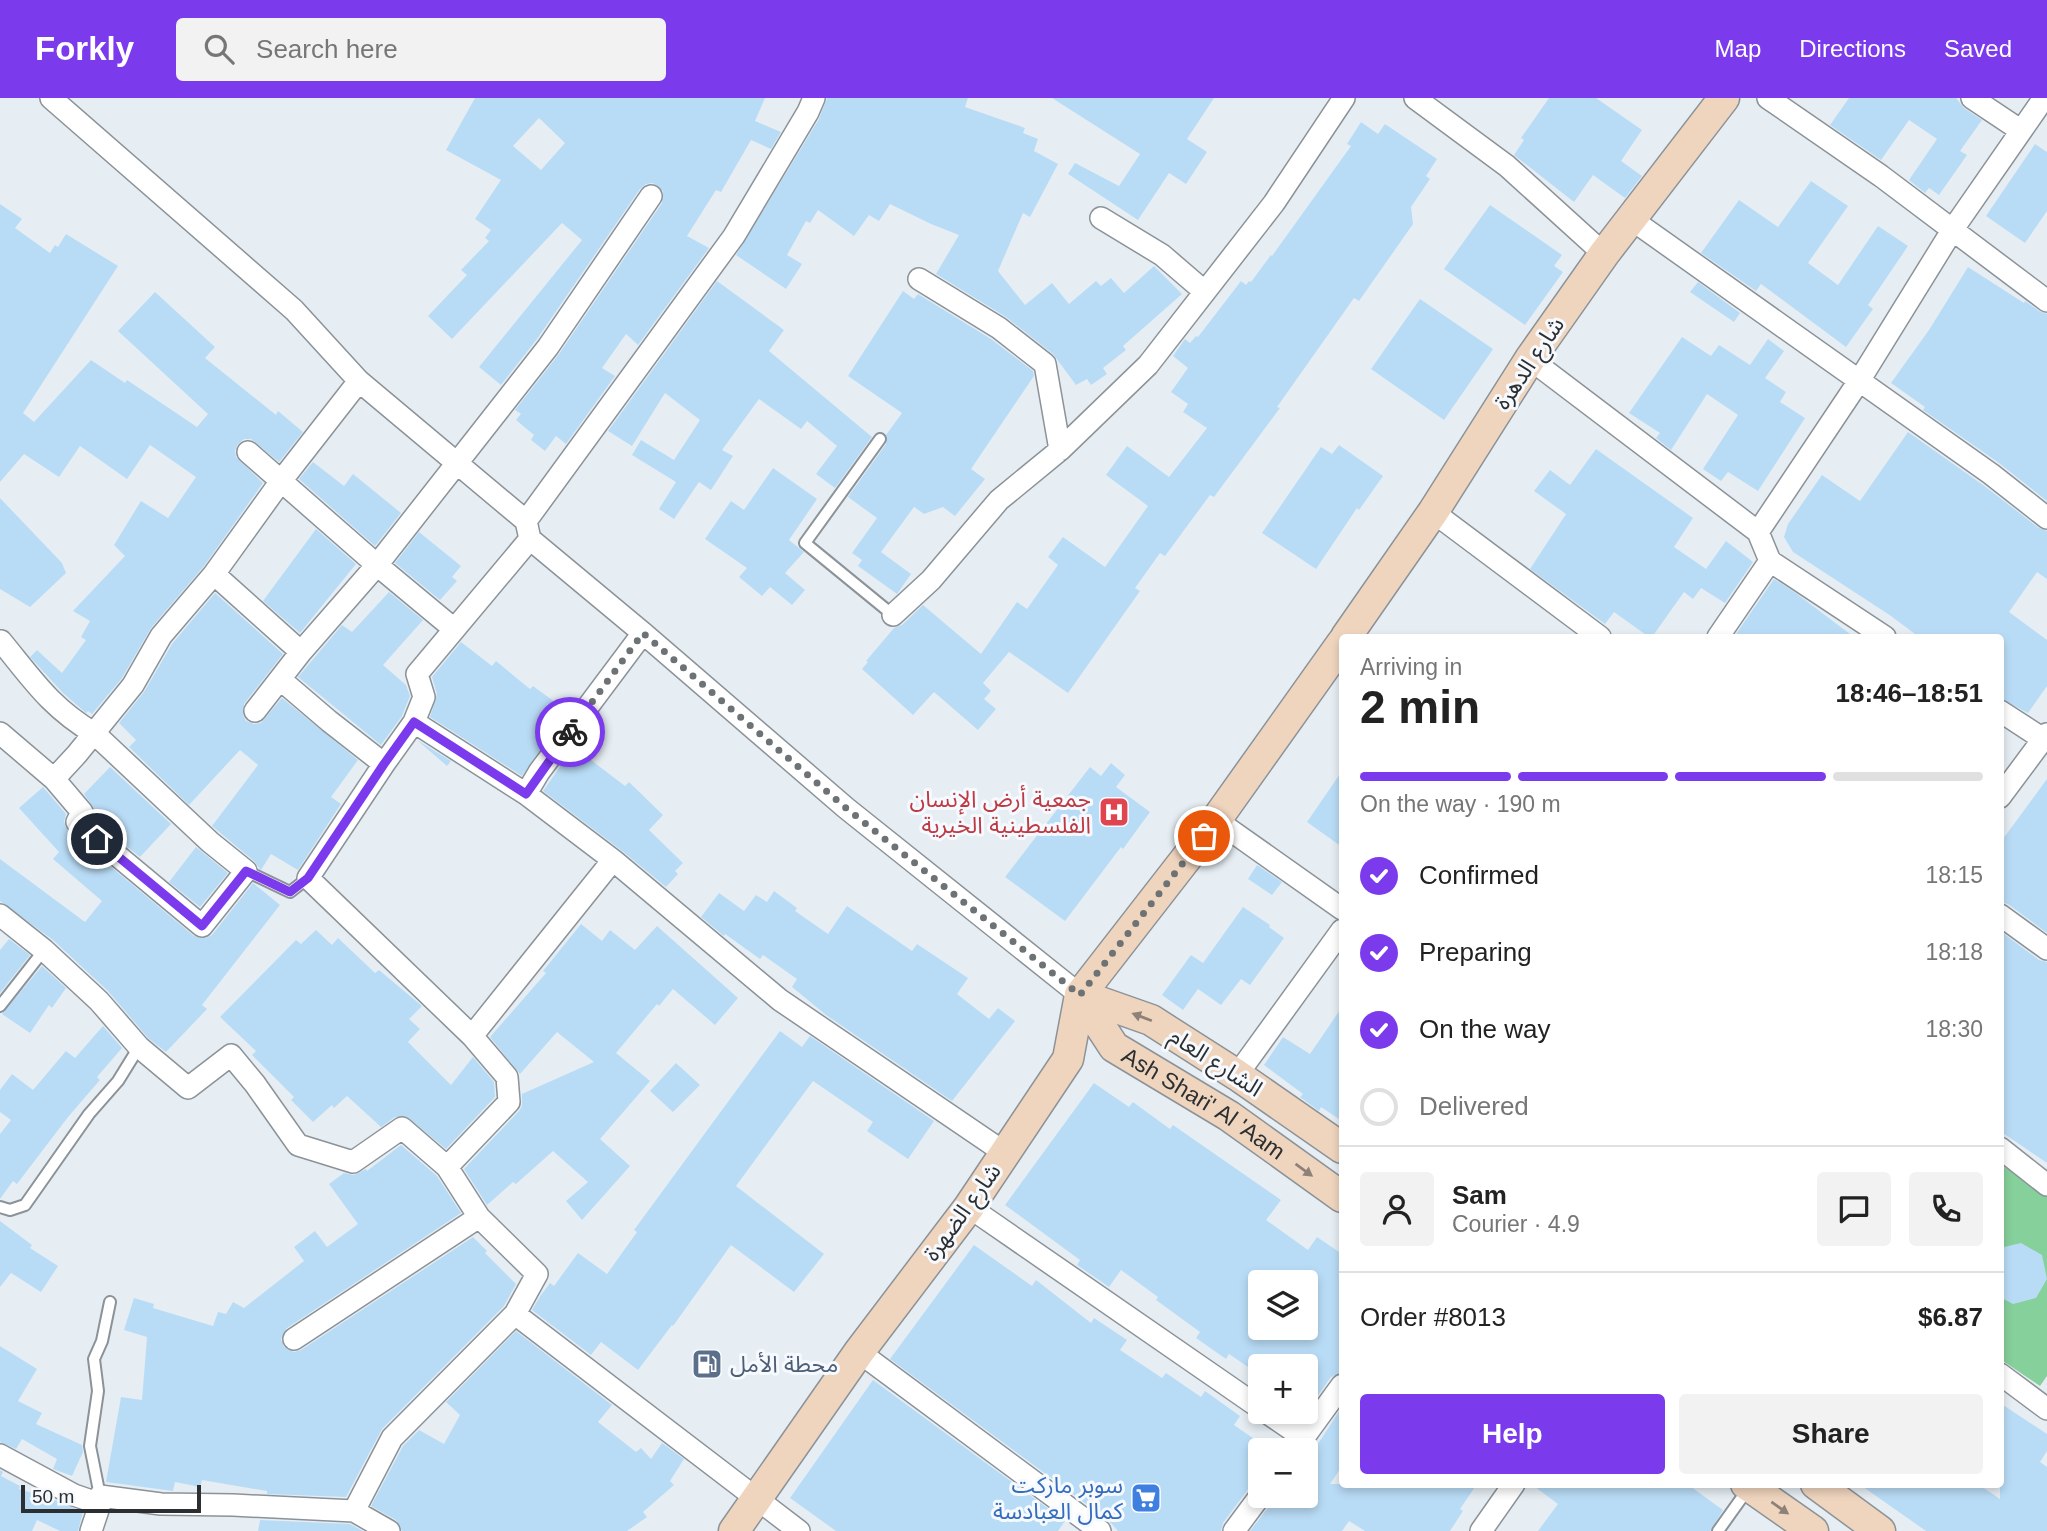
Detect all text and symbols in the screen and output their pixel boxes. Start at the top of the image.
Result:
search box [176,18,666,81]
text: Forkly [35,30,134,67]
icon: search [200,30,238,68]
text: Search here [256,34,398,64]
text: Map [1715,35,1761,62]
text: Directions [1799,35,1906,62]
text: Saved [1944,35,2012,62]
street label: شارع الدهرة [1489,312,1573,416]
text: Arriving in [1360,654,1462,680]
text: 18:46–18:51 [1836,678,1983,708]
text: 2 min [1360,681,1480,733]
courier [535,697,605,767]
icon: bike [551,713,589,751]
place label: جمعية أرض الإنسان الفلسطينية الخيرية [909,785,1091,839]
text: On the way · 190 m [1360,791,1561,817]
hospital icon: جمعية أرض الإنسان الفلسطينية الخيرية [1097,795,1131,829]
pin [1174,806,1234,866]
pin [67,809,127,869]
icon: bag [1185,817,1223,855]
icon: home [78,820,116,858]
icon: check [1360,857,1398,895]
text: Confirmed [1419,860,1539,890]
text: 18:15 [1925,862,1983,888]
icon: check [1360,934,1398,972]
text: Preparing [1419,937,1532,967]
text: 18:18 [1925,939,1983,965]
icon: check [1360,1011,1398,1049]
one-way arrow [1131,1012,1152,1023]
text: On the way [1419,1014,1551,1044]
text: 18:30 [1925,1016,1983,1042]
street label: الشارع العام [1162,1022,1267,1106]
street label: Ash Shari' Al 'Aam [1118,1042,1290,1165]
text: Delivered [1419,1091,1529,1121]
street label: شارع الضهرة [918,1158,1009,1268]
one-way arrow [1295,1162,1313,1176]
button: person [1360,1172,1434,1246]
button: chat [1817,1172,1891,1246]
button: phone [1909,1172,1983,1246]
text: Sam [1452,1180,1507,1210]
text: Courier · 4.9 [1452,1211,1580,1237]
map controls [1248,1270,1318,1508]
button: layers [1248,1270,1318,1340]
text: Order #8013 [1360,1302,1506,1332]
text: $6.87 [1918,1302,1983,1332]
fuel station icon: محطة الأمل [690,1347,724,1381]
place label: محطة الأمل [730,1351,838,1377]
button: + [1248,1354,1318,1424]
button: Help [1360,1394,1665,1474]
button: Share [1679,1394,1983,1474]
button: − [1248,1438,1318,1508]
place label: سوبر ماركت كمال العبادسة [993,1472,1124,1525]
supermarket icon: سوبر ماركت كمال العبادسة [1129,1481,1163,1515]
scale bar [21,1482,201,1514]
text: 50 m [32,1486,74,1507]
one-way arrow [1771,1501,1789,1515]

